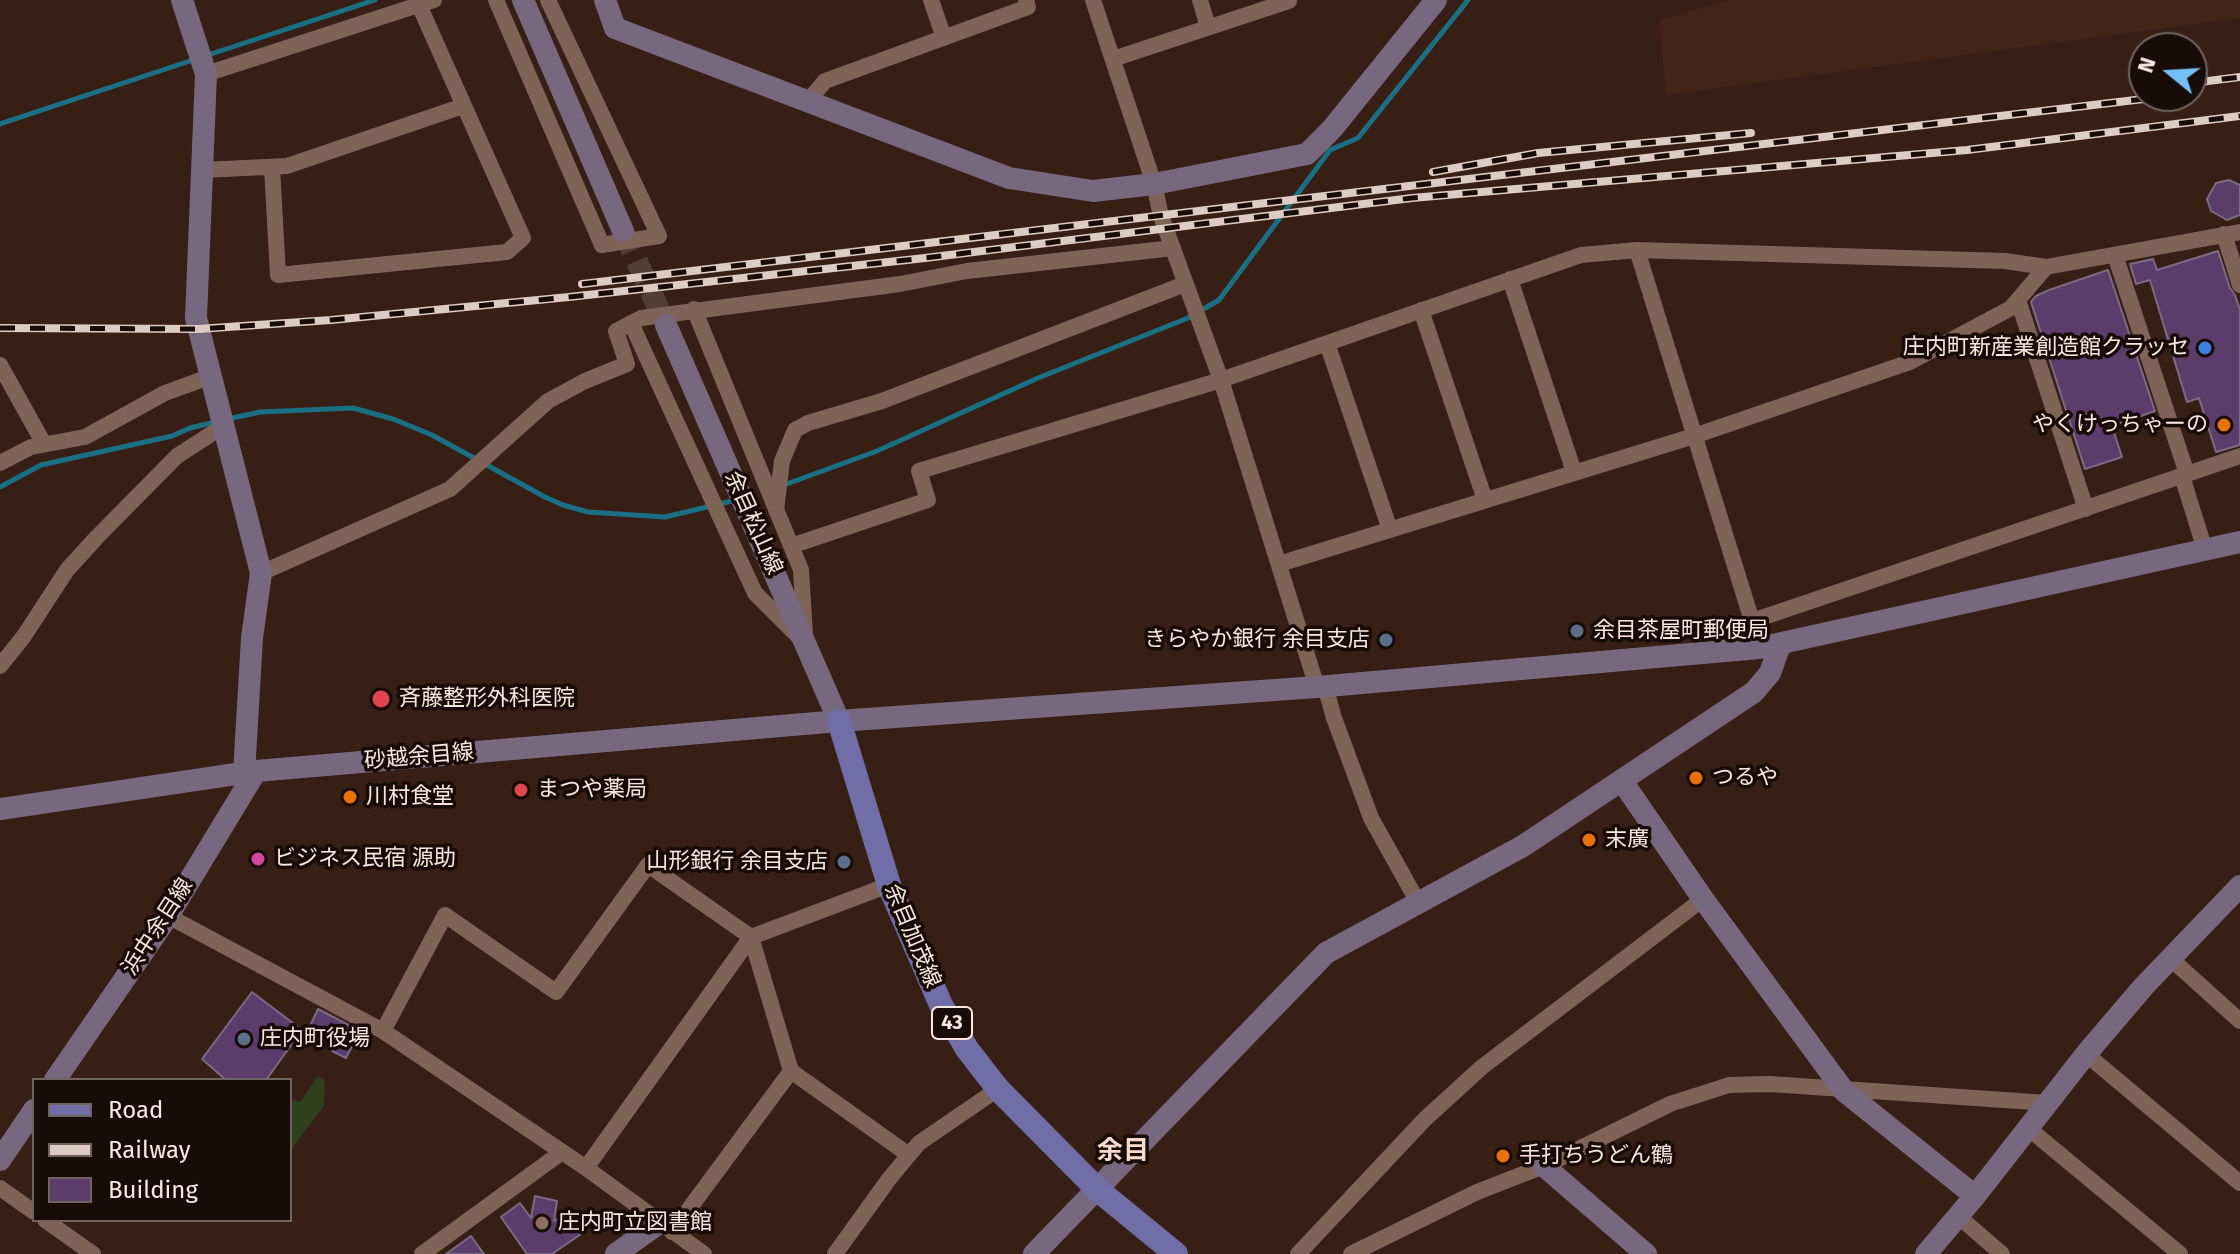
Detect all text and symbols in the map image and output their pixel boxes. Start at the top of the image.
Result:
north arrow [2128,32,2208,112]
text: N [2132,54,2162,76]
place label: 庄内町新産業創造館クラッセ [1903,335,2189,361]
marker: 庄内町新産業創造館クラッセ [2196,339,2214,357]
place label: やくけっちゃーの [2032,412,2208,438]
marker: やくけっちゃーの [2215,416,2233,434]
street label: 余目松山線 [719,467,787,579]
place label: 余目茶屋町郵便局 [1593,618,1769,644]
marker: 余目茶屋町郵便局 [1568,622,1586,640]
place label: きらやか銀行 余目支店 [1144,627,1370,653]
marker: きらやか銀行 余目支店 [1377,631,1395,649]
place label: 斉藤整形外科医院 [399,686,575,712]
marker: 斉藤整形外科医院 [370,688,392,710]
street label: 砂越余目線 [363,739,475,775]
place label: つるや [1712,765,1778,791]
marker: つるや [1687,769,1705,787]
place label: まつや薬局 [537,777,647,803]
marker: まつや薬局 [512,781,530,799]
place label: 川村食堂 [366,784,454,810]
marker: 川村食堂 [341,788,359,806]
place label: 末廣 [1605,827,1649,853]
marker: 末廣 [1580,831,1598,849]
place label: ビジネス民宿 源助 [274,846,456,872]
place label: 山形銀行 余目支店 [646,849,828,875]
marker: ビジネス民宿 源助 [249,850,267,868]
marker: 山形銀行 余目支店 [835,853,853,871]
street label: 浜中余目線 [117,874,199,980]
street label: 余目加茂線 [878,880,946,992]
road number: 43 [932,1007,972,1039]
place label: 庄内町役場 [260,1026,370,1052]
marker: 庄内町役場 [235,1030,253,1048]
legend [32,1078,292,1222]
text: Road [108,1096,163,1124]
text: Railway [108,1136,191,1164]
district label: 余目 [1097,1136,1149,1168]
place label: 手打ちうどん鶴 [1519,1143,1673,1169]
marker: 手打ちうどん鶴 [1494,1147,1512,1165]
text: Building [108,1176,198,1204]
place label: 庄内町立図書館 [558,1210,712,1236]
marker: 庄内町立図書館 [533,1214,551,1232]

